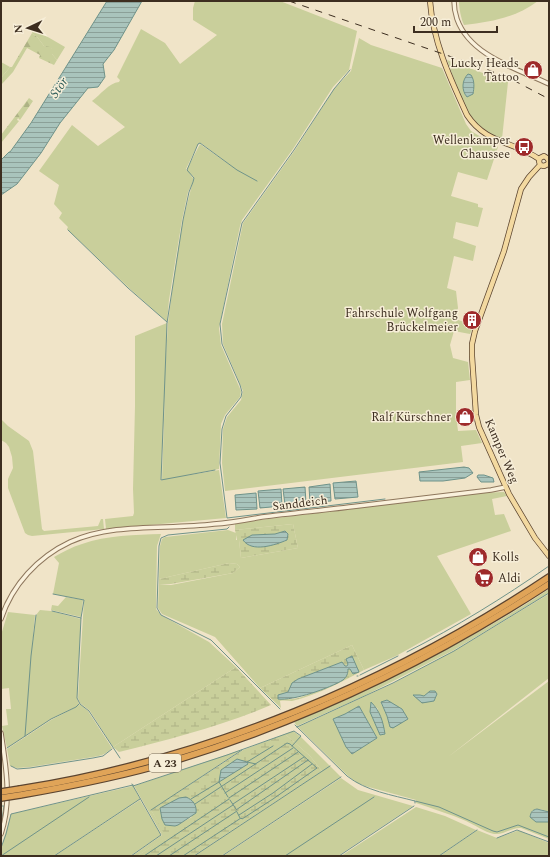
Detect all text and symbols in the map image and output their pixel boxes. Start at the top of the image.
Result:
north arrow [8,8,48,48]
scale bar [414,8,497,34]
text: 200 m [420,13,451,32]
text: N [10,24,27,34]
place label: Lucky Heads Tattoo [450,54,519,87]
shop icon: Lucky Heads Tattoo [522,59,544,81]
water label: Stör [44,73,73,102]
place label: Wellenkamper Chaussee [433,131,510,164]
bus stop icon: Wellenkamper Chaussee [513,136,535,158]
place label: Fahrschule Wolfgang Brückelmeier [345,304,458,337]
building icon: Fahrschule Wolfgang Brückelmeier [461,309,483,331]
shop icon: Ralf Kürschner [454,406,476,428]
place label: Ralf Kürschner [371,408,451,427]
street label: Kamper Weg [479,416,524,487]
street label: Sanddeich [272,491,329,516]
shop icon: Kolls [467,546,489,568]
place label: Kolls [492,548,519,567]
supermarket icon: Aldi [473,567,495,589]
place label: Aldi [498,569,521,588]
road number: A 23 [149,754,181,772]

